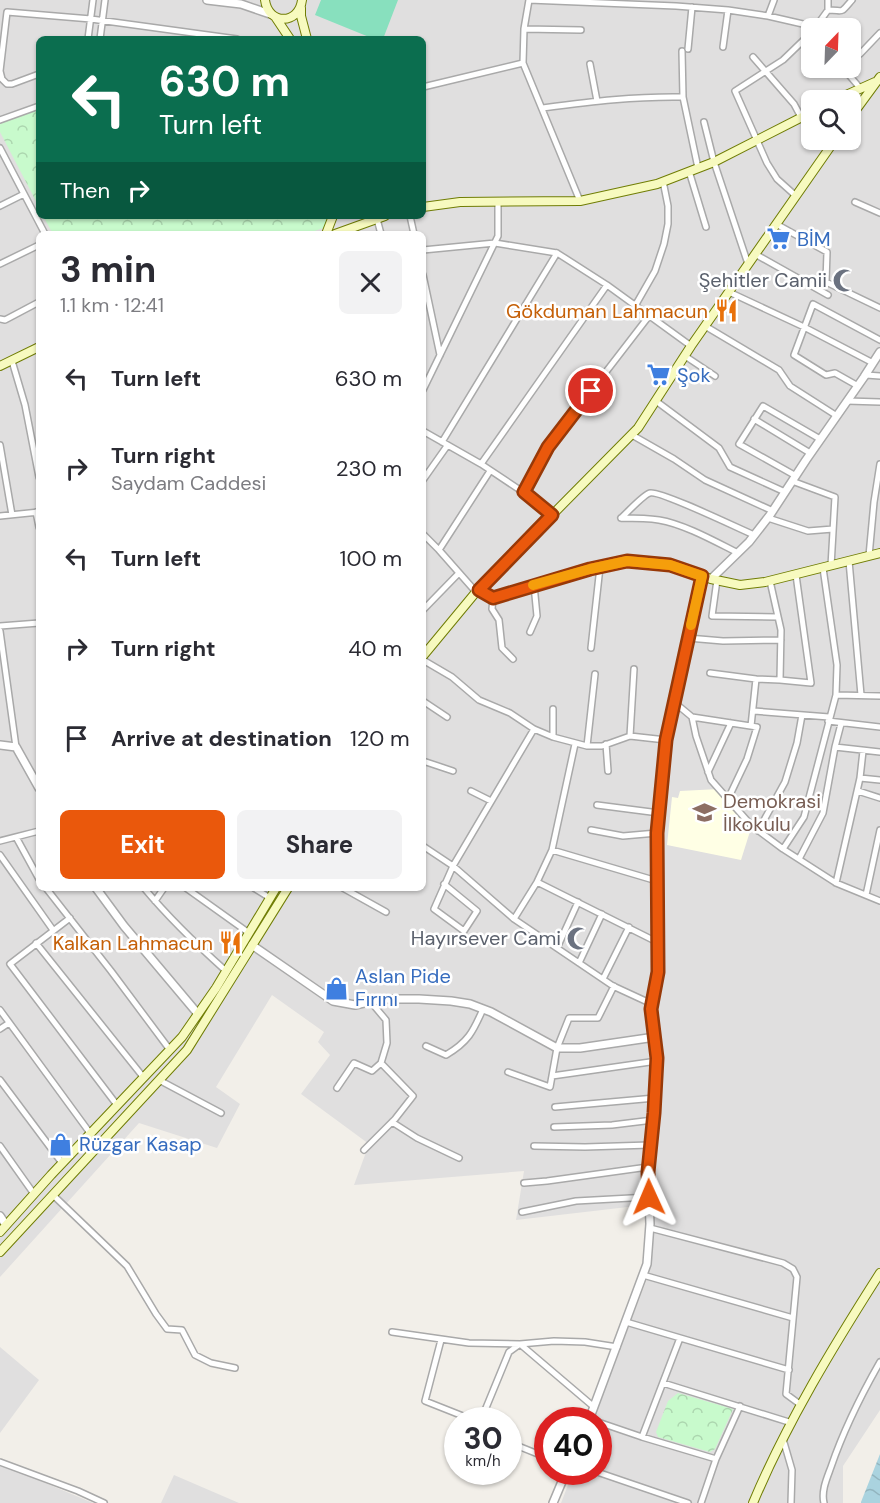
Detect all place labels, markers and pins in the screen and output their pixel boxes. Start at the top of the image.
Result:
supermarket icon: BİM [766,226,792,252]
place label: BİM [797,226,831,252]
place label: Şehitler Camii [699,267,827,293]
mosque icon: Şehitler Camii [832,267,858,293]
place label: Gökduman Lahmacun [506,298,708,324]
restaurant icon: Gökduman Lahmacun [713,298,739,324]
supermarket icon: Şok [646,362,672,388]
place label: Şok [677,362,711,388]
pin [565,365,616,416]
place label: Demokrasi İlkokulu [723,788,821,837]
school or university icon: Demokrasi İlkokulu [692,799,718,825]
place label: Hayırsever Cami [411,925,561,951]
mosque icon: Hayırsever Cami [566,925,592,951]
place label: Kalkan Lahmacun [53,930,213,956]
restaurant icon: Kalkan Lahmacun [218,930,244,956]
place label: Aslan Pide Fırını [355,963,451,1012]
shop icon: Aslan Pide Fırını [324,975,350,1001]
shop icon: Rüzgar Kasap [48,1131,74,1157]
place label: Rüzgar Kasap [79,1131,202,1157]

